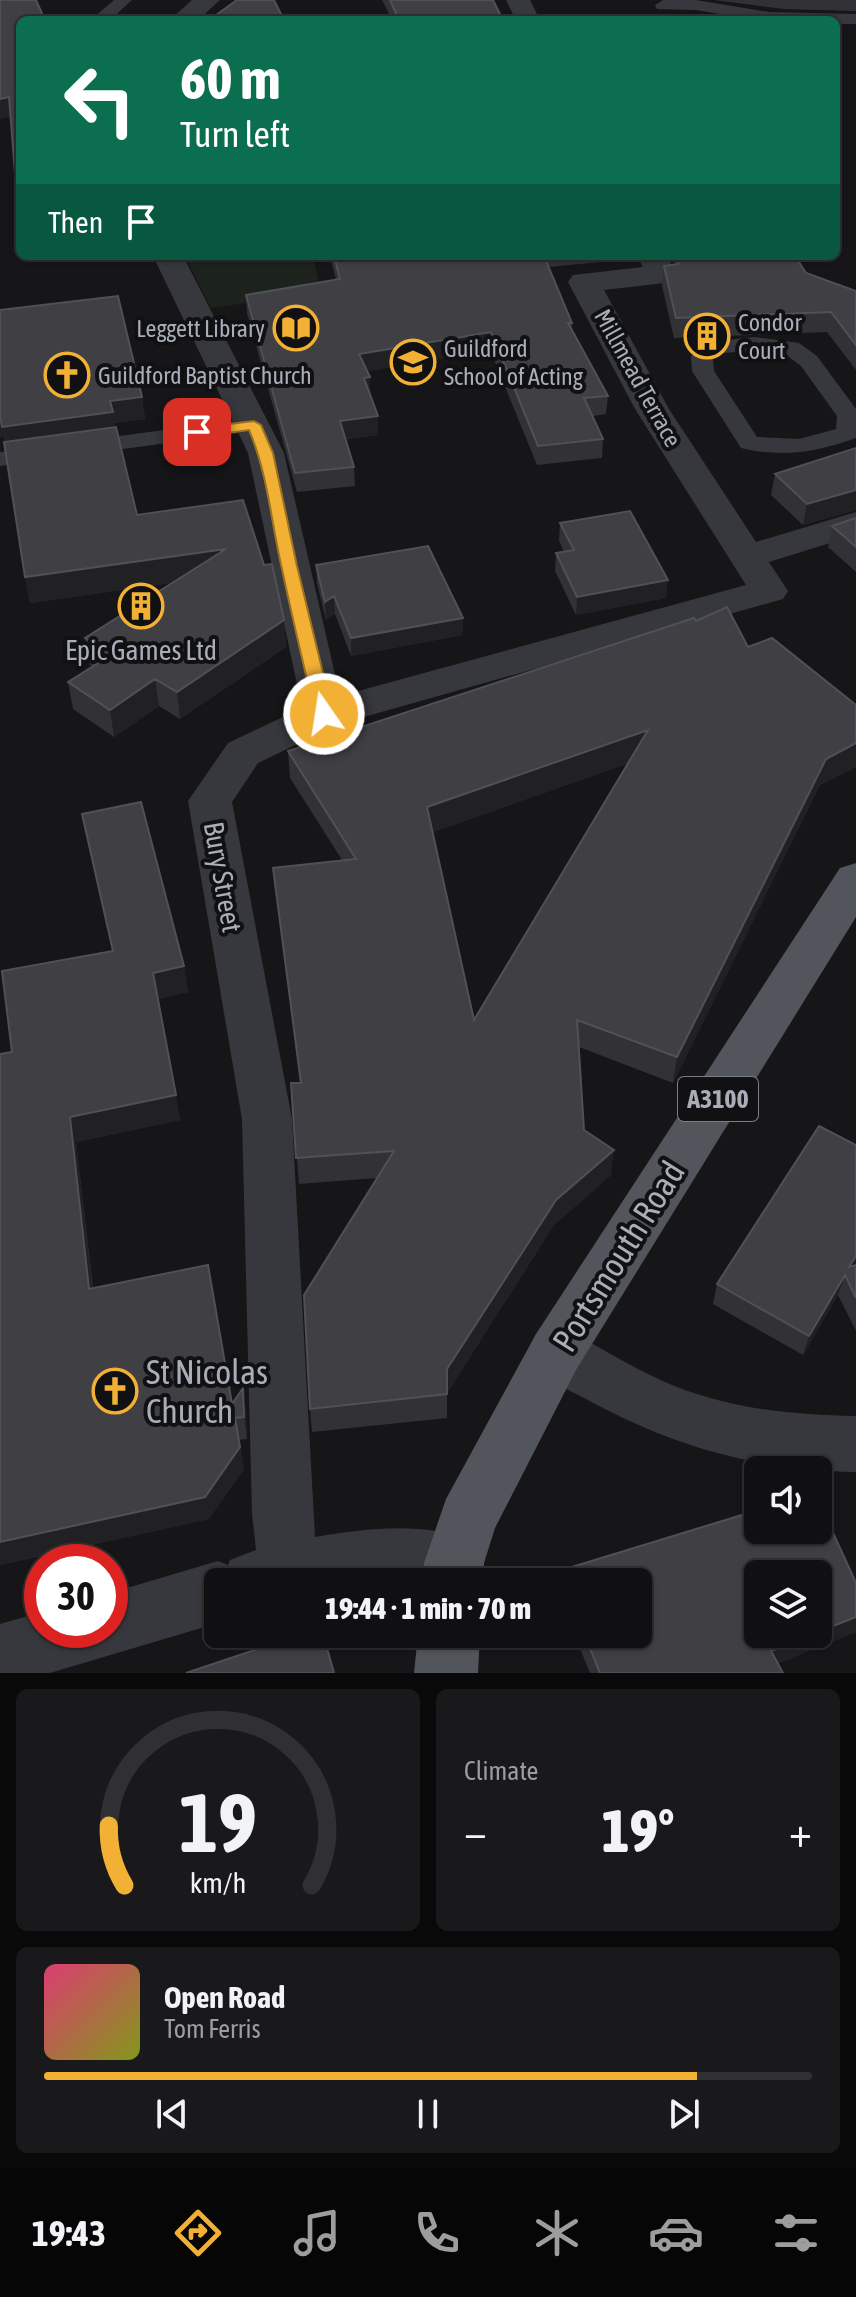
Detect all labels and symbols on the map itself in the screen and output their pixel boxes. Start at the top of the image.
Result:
library icon: Leggett Library [272,304,320,352]
street label: Millmead Terrace [589,305,687,451]
place label: Condor Court [738,309,802,364]
building icon: Condor Court [683,312,731,360]
place label: Leggett Library [136,315,265,342]
place label: Guildford School of Acting [444,335,584,390]
school or university icon: Guildford School of Acting [389,338,437,386]
church icon: Guildford Baptist Church [43,351,91,399]
place label: Guildford Baptist Church [98,362,312,389]
pin [163,398,231,466]
building icon: Epic Games Ltd [117,582,165,630]
place label: Epic Games Ltd [65,634,217,666]
position arrow [282,672,366,756]
street label: Bury Street [198,819,248,935]
road number: A3100 [678,1077,758,1121]
street label: Portsmouth Road [544,1154,692,1358]
place label: St Nicolas Church [146,1352,268,1430]
church icon: St Nicolas Church [91,1367,139,1415]
speed limit sign: 30 [24,1544,128,1648]

